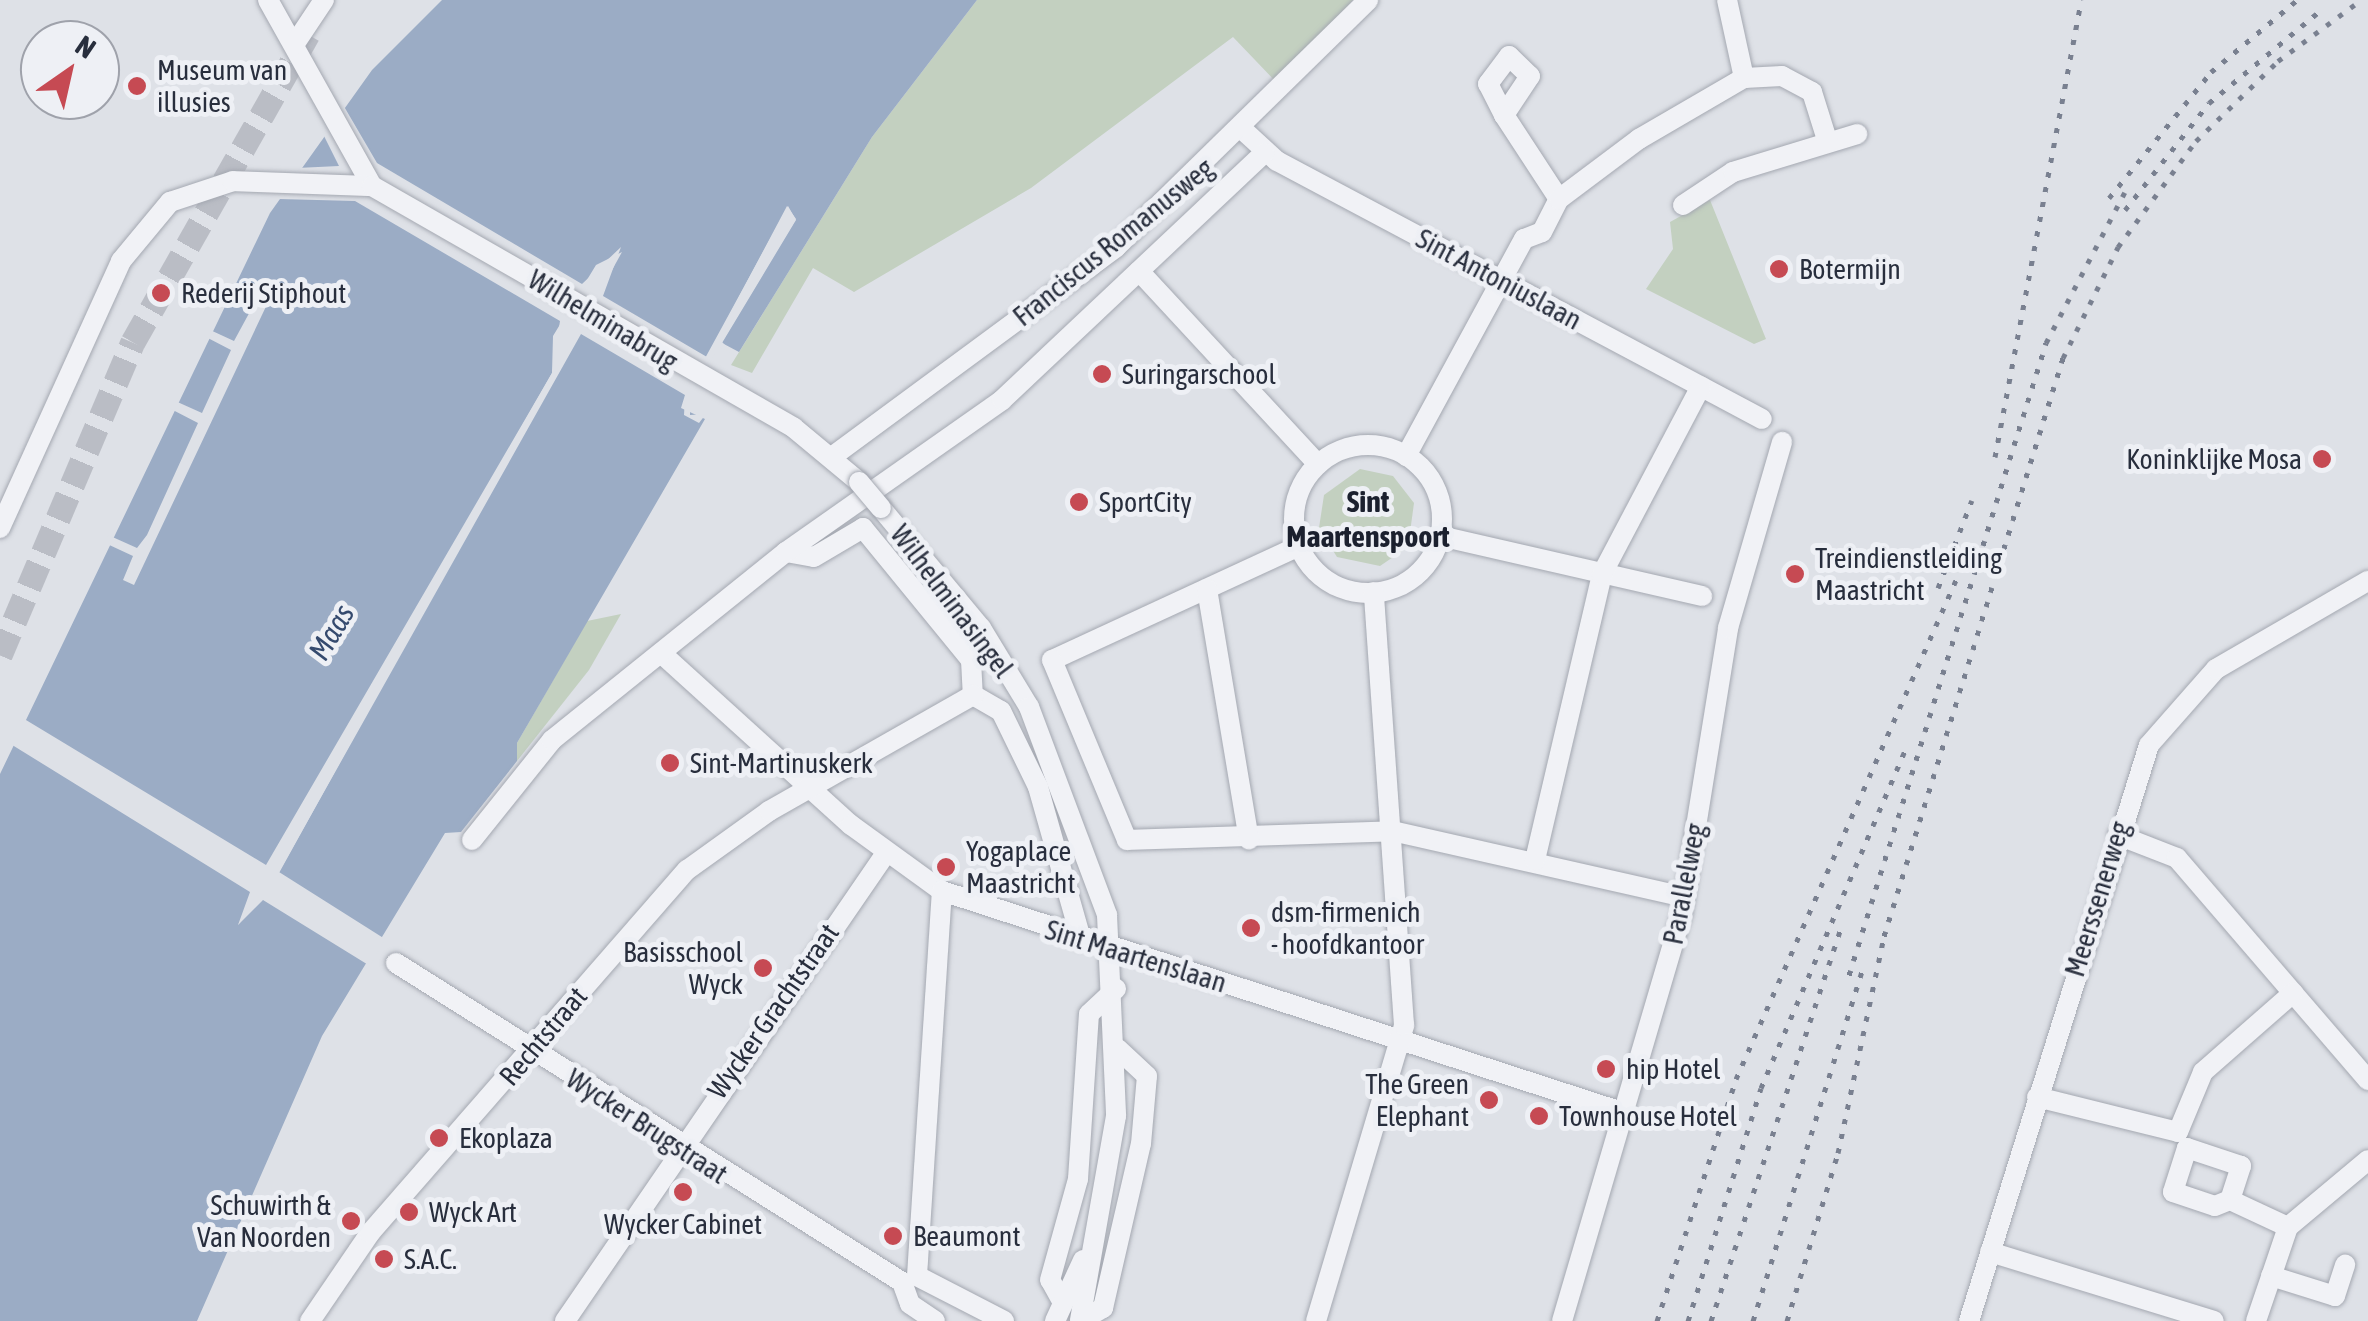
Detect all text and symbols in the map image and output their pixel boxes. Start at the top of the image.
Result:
north arrow [20,20,120,120]
text: N [70,29,101,65]
place label: Museum van illusies [157,53,287,119]
marker: Museum van illusies [126,75,148,97]
street label: Franciscus Romanusweg [1006,151,1220,333]
street label: Sint Antoniuslaan [1411,221,1587,337]
place label: Botermijn [1799,252,1901,286]
marker: Botermijn [1768,258,1790,280]
street label: Wilhelminabrug [522,262,684,378]
place label: Rederij Stiphout [181,276,346,310]
marker: Rederij Stiphout [150,282,172,304]
place label: Suringarschool [1122,357,1276,391]
marker: Suringarschool [1091,363,1113,385]
place label: Koninklijke Mosa [2126,442,2302,476]
marker: Koninklijke Mosa [2311,448,2333,470]
district label: Sint Maartenspoort [1286,483,1450,554]
place label: SportCity [1099,485,1192,519]
marker: SportCity [1068,491,1090,513]
street label: Wilhelminasingel [884,518,1020,684]
place label: Treindienstleiding Maastricht [1815,541,2002,607]
marker: Treindienstleiding Maastricht [1784,563,1806,585]
water label: Maas [300,598,362,666]
place label: Sint-Martinuskerk [690,746,873,780]
marker: Sint-Martinuskerk [659,752,681,774]
street label: Meerssenerweg [2057,817,2137,981]
street label: Parallelweg [1656,821,1712,947]
place label: Yogaplace Maastricht [966,834,1075,900]
marker: Yogaplace Maastricht [935,856,957,878]
place label: dsm-firmenich - hoofdkantoor [1271,895,1424,961]
street label: Sint Maartenslaan [1041,913,1231,999]
street label: Wycker Grachtstraat [700,917,846,1105]
marker: dsm-firmenich - hoofdkantoor [1240,917,1262,939]
place label: Basisschool Wyck [623,935,743,1001]
marker: Basisschool Wyck [752,957,774,979]
street label: Rechtstraat [492,980,594,1092]
place label: hip Hotel [1626,1052,1720,1086]
marker: hip Hotel [1595,1058,1617,1080]
street label: Wycker Brugstraat [560,1061,734,1191]
place label: The Green Elephant [1365,1067,1469,1133]
marker: The Green Elephant [1478,1089,1500,1111]
place label: Townhouse Hotel [1559,1099,1737,1133]
marker: Townhouse Hotel [1528,1105,1550,1127]
place label: Ekoplaza [459,1121,553,1155]
marker: Ekoplaza [428,1127,450,1149]
marker: Wycker Cabinet [672,1181,694,1203]
place label: Schuwirth & Van Noorden [197,1188,331,1254]
place label: Wyck Art [429,1195,517,1229]
marker: Wyck Art [398,1201,420,1223]
place label: Wycker Cabinet [604,1207,762,1241]
marker: Schuwirth & Van Noorden [340,1210,362,1232]
place label: Beaumont [913,1219,1020,1253]
marker: Beaumont [882,1225,904,1247]
place label: S.A.C. [404,1242,457,1276]
marker: S.A.C. [373,1248,395,1270]

